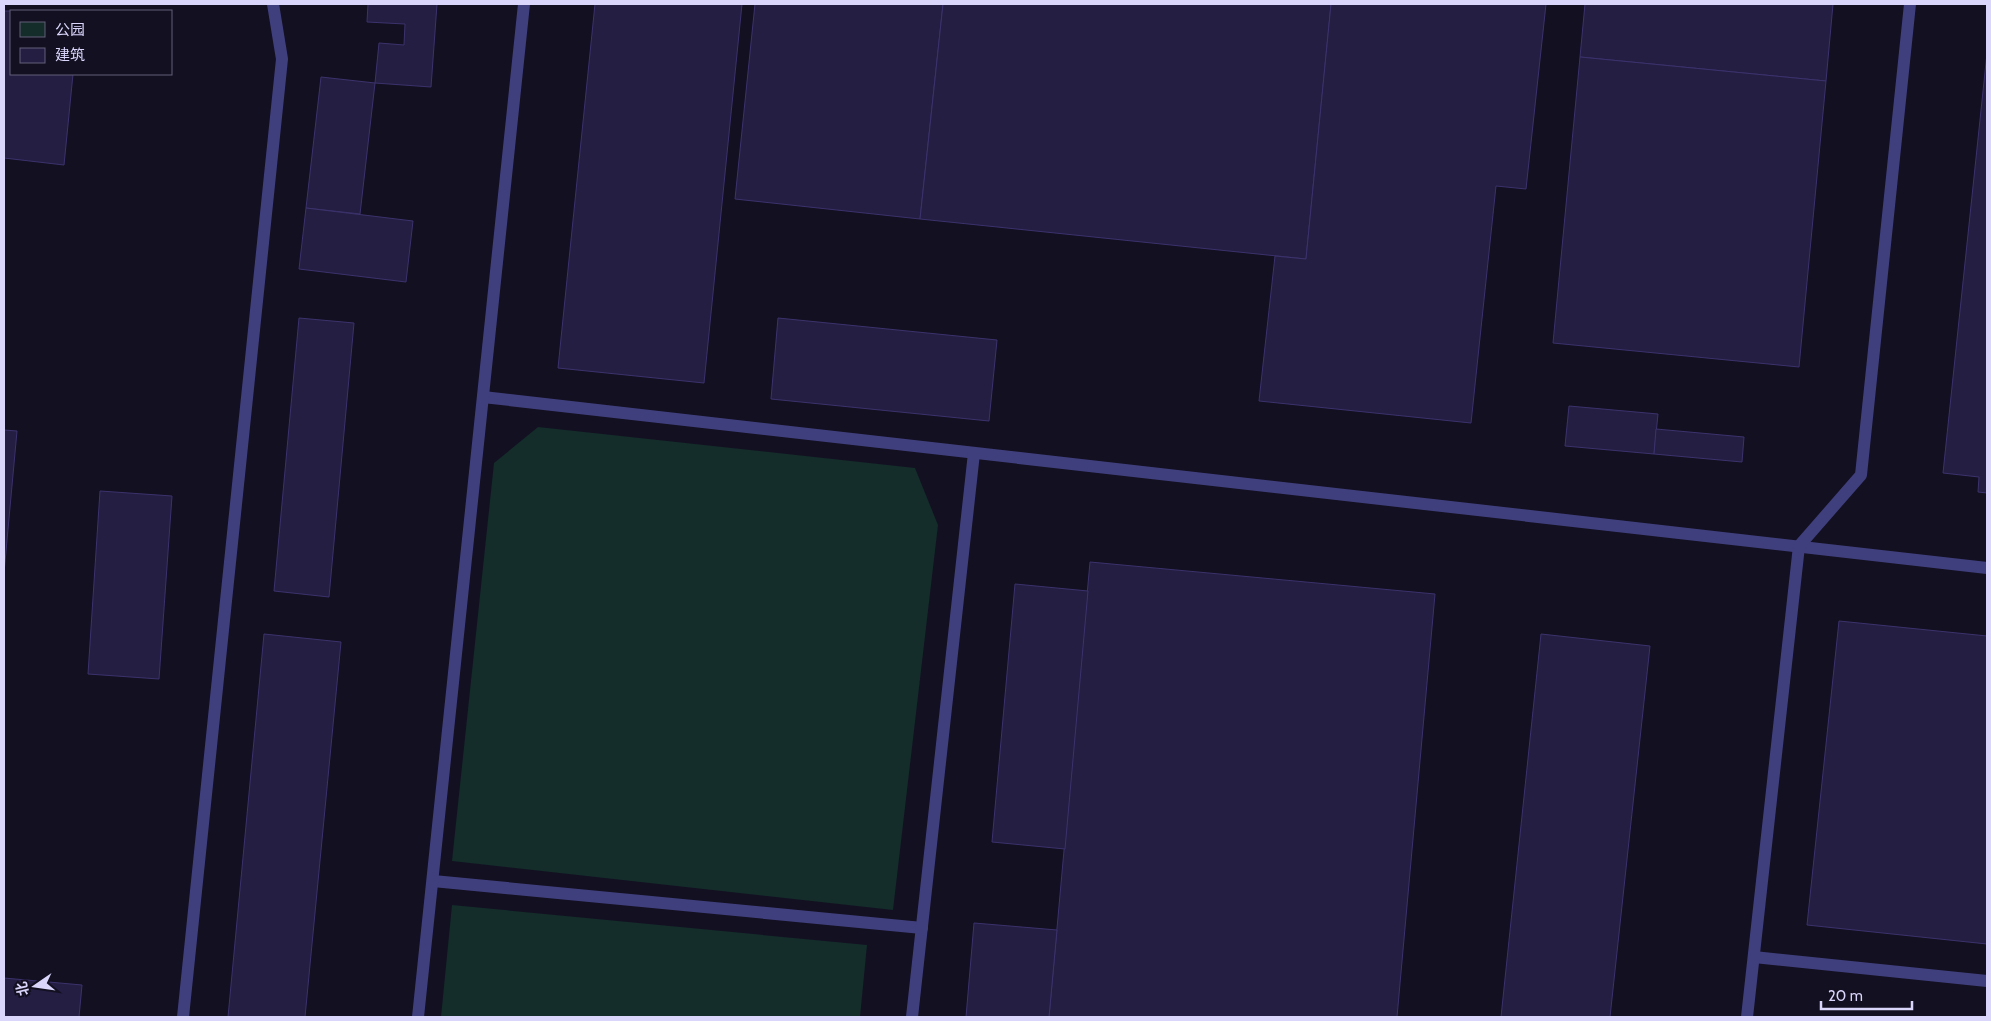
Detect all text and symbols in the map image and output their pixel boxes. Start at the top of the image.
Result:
legend [10,10,172,75]
text: 公园 [55,21,85,39]
text: 建筑 [55,46,85,64]
north arrow [10,961,60,1011]
scale bar [1821,978,1912,1010]
text: 北 [12,980,33,998]
text: 20 m [1828,987,1863,1005]

